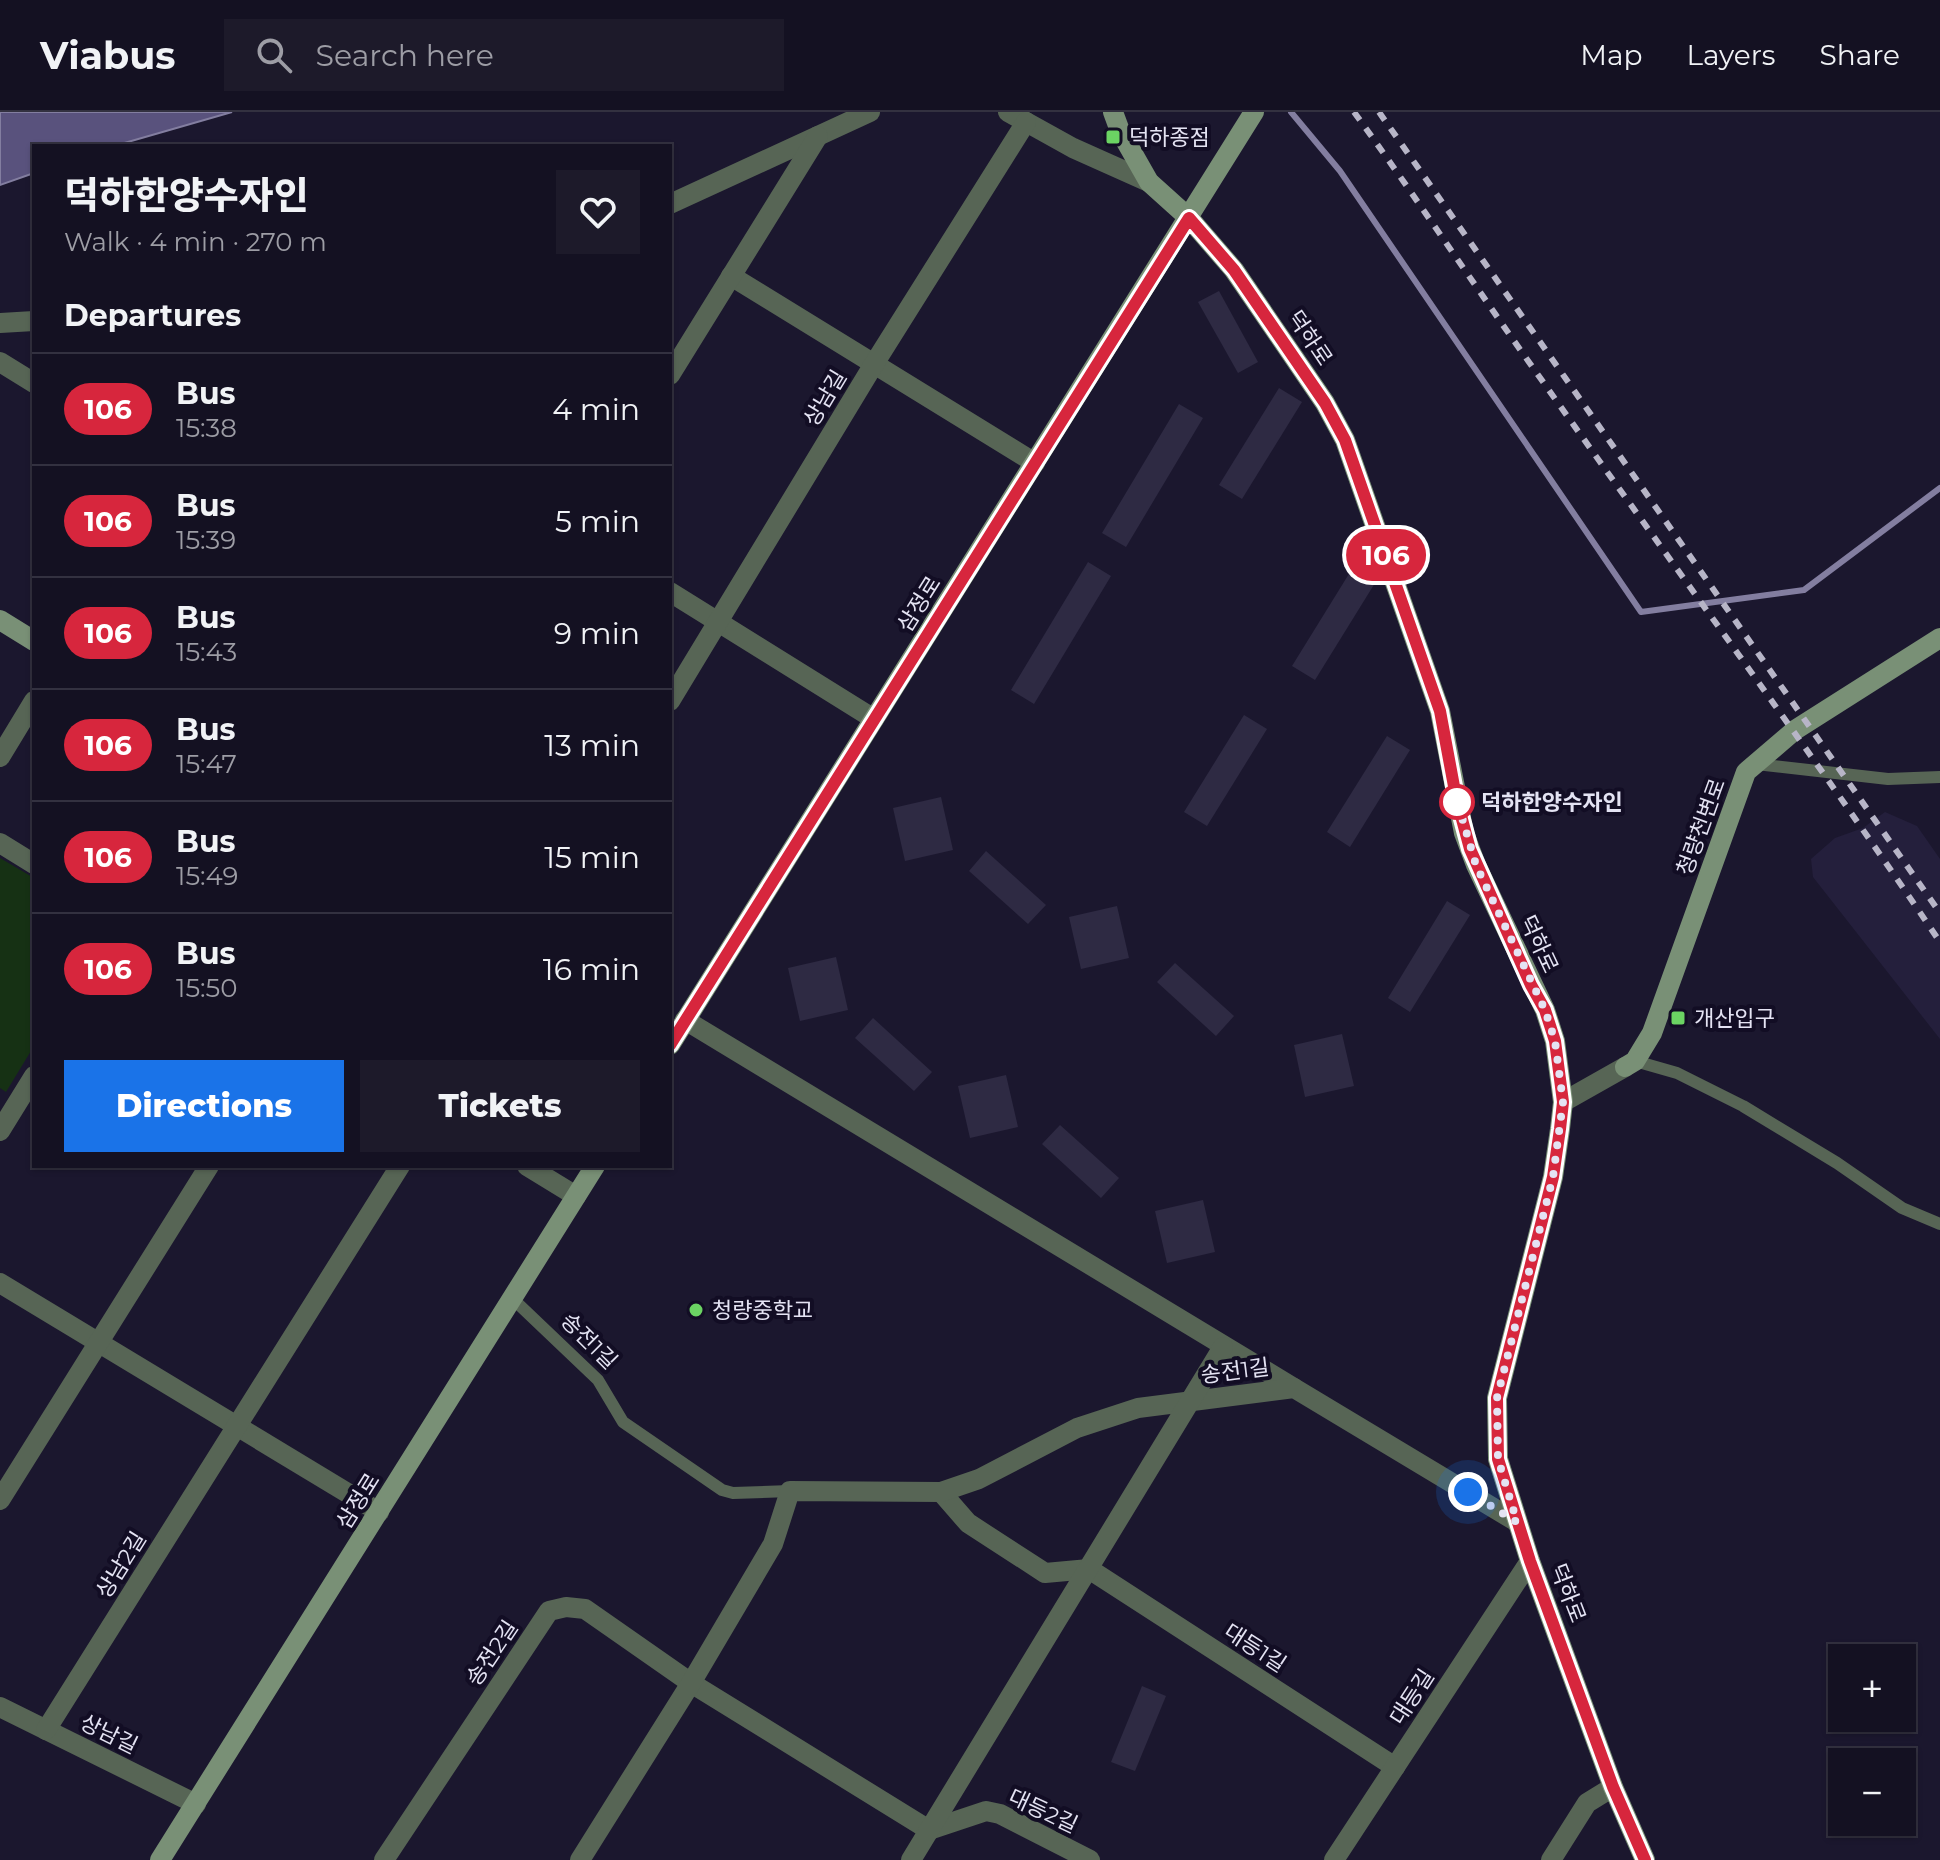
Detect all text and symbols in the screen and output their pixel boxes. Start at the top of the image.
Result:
search box [224,19,784,91]
text: Viabus [40,32,176,79]
icon: search [252,33,296,77]
text: Search here [316,37,494,74]
text: Map [1580,38,1643,72]
text: Layers [1687,38,1776,72]
text: Share [1820,38,1900,72]
place label: 덕하종점 [1129,124,1210,151]
marker: 덕하종점 [1104,128,1122,146]
button: heart [556,170,640,254]
text: 덕하한양수자인 [64,172,309,219]
text: Walk · 4 min · 270 m [64,226,327,258]
text: Departures [64,297,241,334]
street label: 덕하로 [1282,305,1338,371]
street label: 상남길 [798,365,852,431]
text: Bus [176,375,236,412]
text: 4 min [552,391,640,428]
text: 106 [84,392,132,426]
text: 15:38 [176,412,237,444]
text: Bus [176,487,236,524]
text: 5 min [555,503,640,540]
text: 106 [84,504,132,538]
text: 15:39 [176,524,236,556]
line badge: 106 [1340,529,1432,581]
text: 106 [1362,538,1410,572]
street label: 삼정로 [891,571,947,637]
text: Bus [176,599,236,636]
text: 9 min [554,615,640,652]
text: 106 [84,616,132,650]
text: 15:43 [176,636,237,668]
text: Bus [176,711,236,748]
text: 13 min [544,727,640,764]
text: 106 [84,728,132,762]
text: 15:47 [176,748,237,780]
street label: 청량천변로 [1671,775,1731,879]
marker: 덕하한양수자인 [1440,785,1474,819]
place label: 덕하한양수자인 [1481,789,1623,816]
text: Bus [176,823,236,860]
text: 15 min [544,839,640,876]
text: 106 [84,840,132,874]
text: 15:49 [176,860,238,892]
street label: 덕하로 [1514,911,1564,977]
text: Bus [176,935,236,972]
text: 16 min [543,951,640,988]
text: 106 [84,952,132,986]
text: 15:50 [176,972,238,1004]
place label: 개산입구 [1694,1005,1775,1032]
marker: 개산입구 [1669,1009,1687,1027]
button: Directions [64,1060,344,1152]
button: Tickets [360,1060,640,1152]
place label: 청량중학교 [712,1297,813,1324]
marker: 청량중학교 [687,1301,705,1319]
street label: 송전1길 [555,1307,623,1375]
street label: 송전1길 [1199,1353,1271,1389]
street label: 삼정로 [330,1468,386,1534]
your location [1448,1472,1488,1512]
street label: 상남2길 [90,1527,152,1603]
street label: 덕하로 [1545,1560,1591,1626]
street label: 송전2길 [460,1615,524,1691]
street label: 대등1길 [1219,1618,1291,1678]
map controls [1828,1644,1916,1836]
button: + [1828,1644,1916,1732]
street label: 대등길 [1384,1664,1440,1730]
street label: 상남길 [76,1709,142,1759]
button: − [1828,1748,1916,1836]
street label: 대등2길 [1004,1783,1082,1839]

